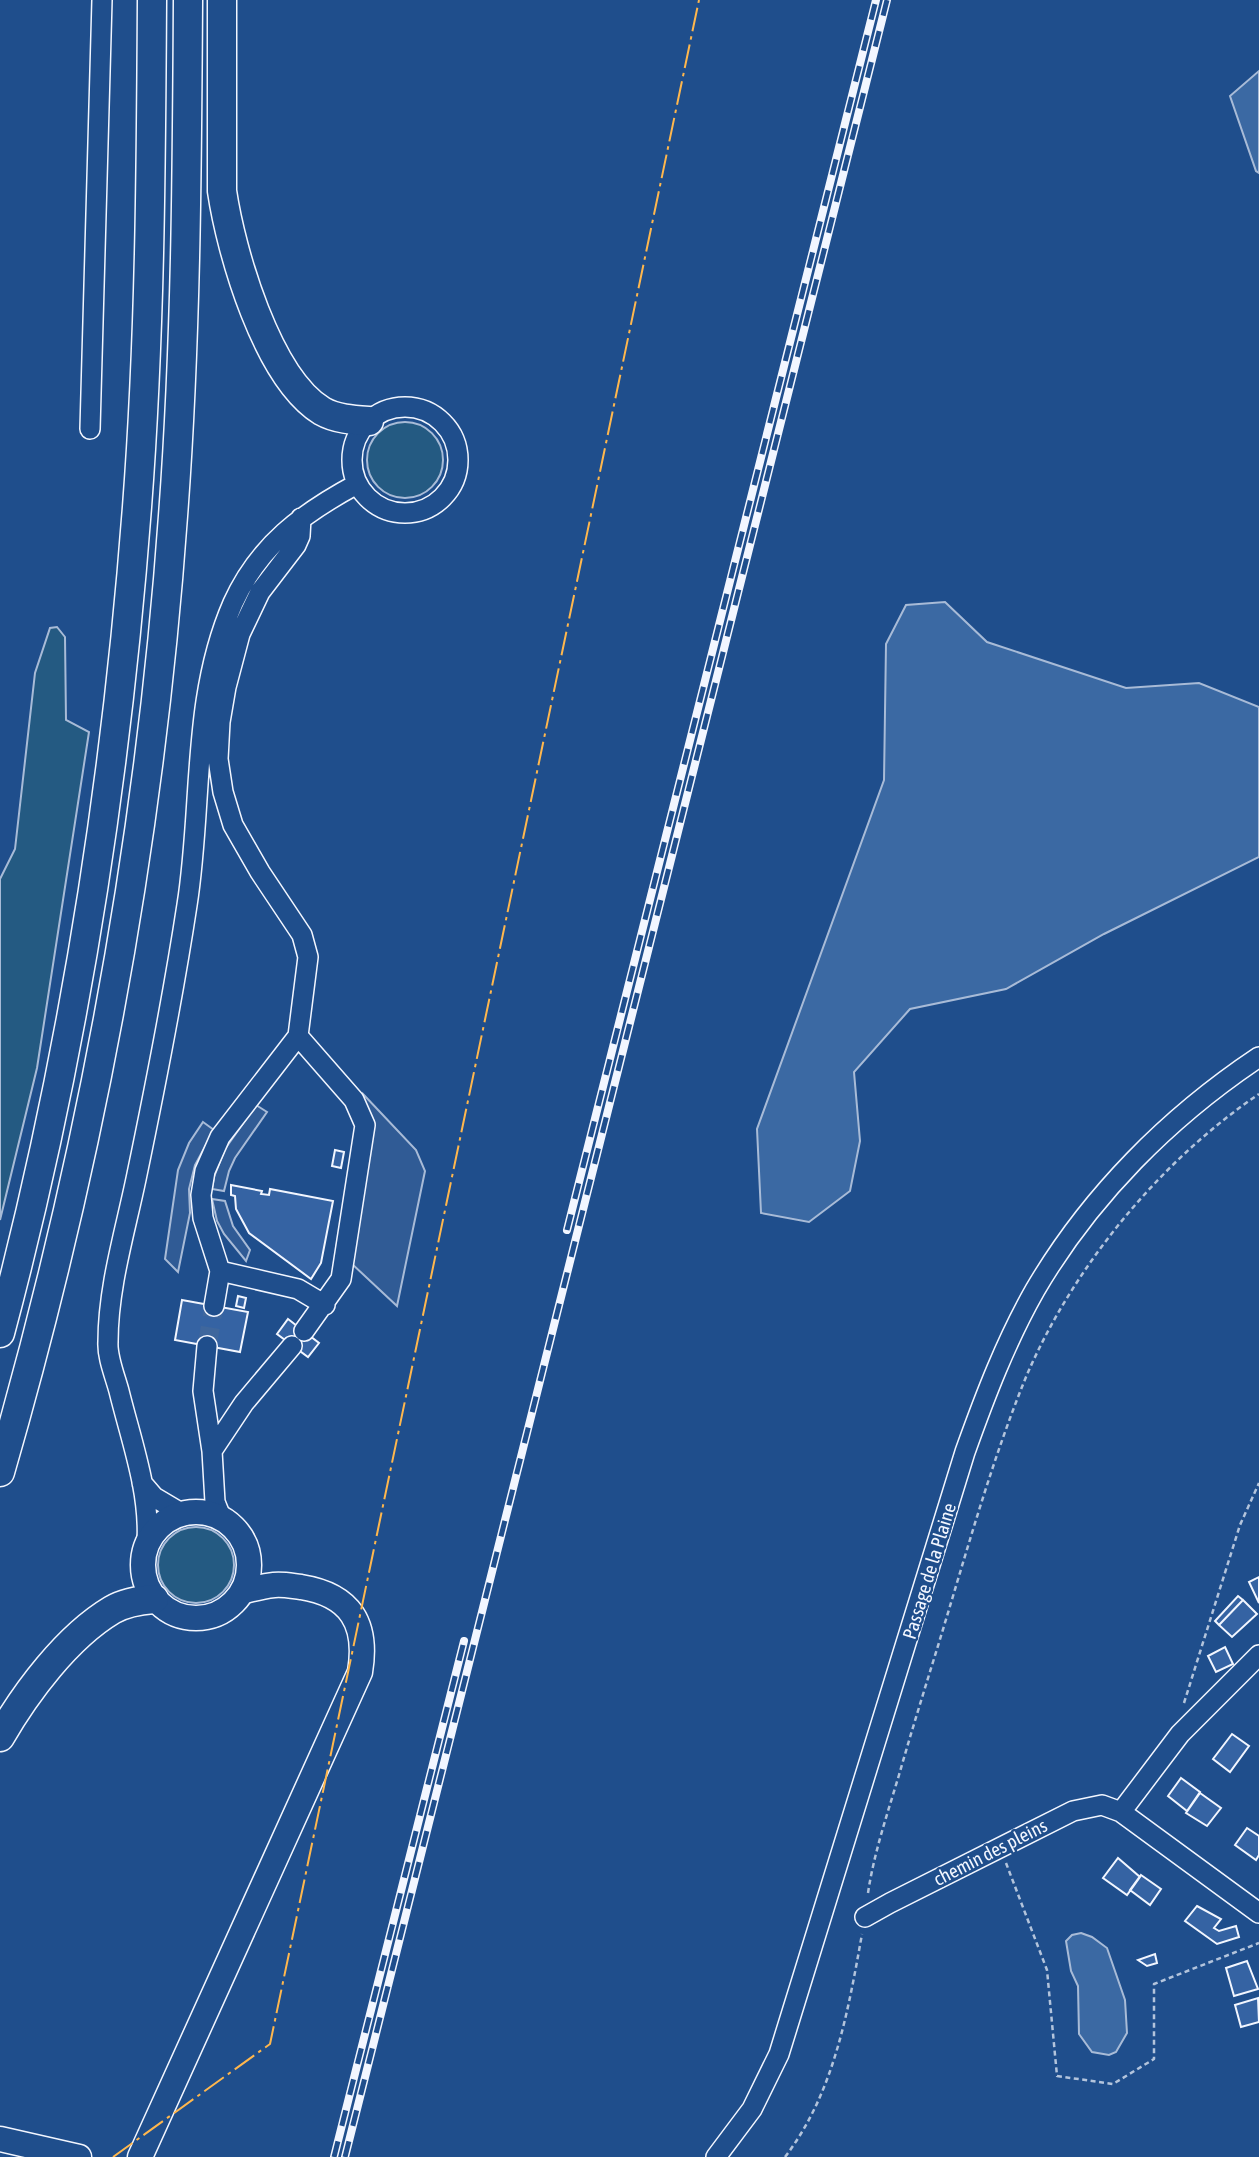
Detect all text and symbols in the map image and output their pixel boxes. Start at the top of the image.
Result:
street label: Passage de la Plaine [898,1500,960,1642]
street label: chemin des pleins [930,1814,1051,1890]

